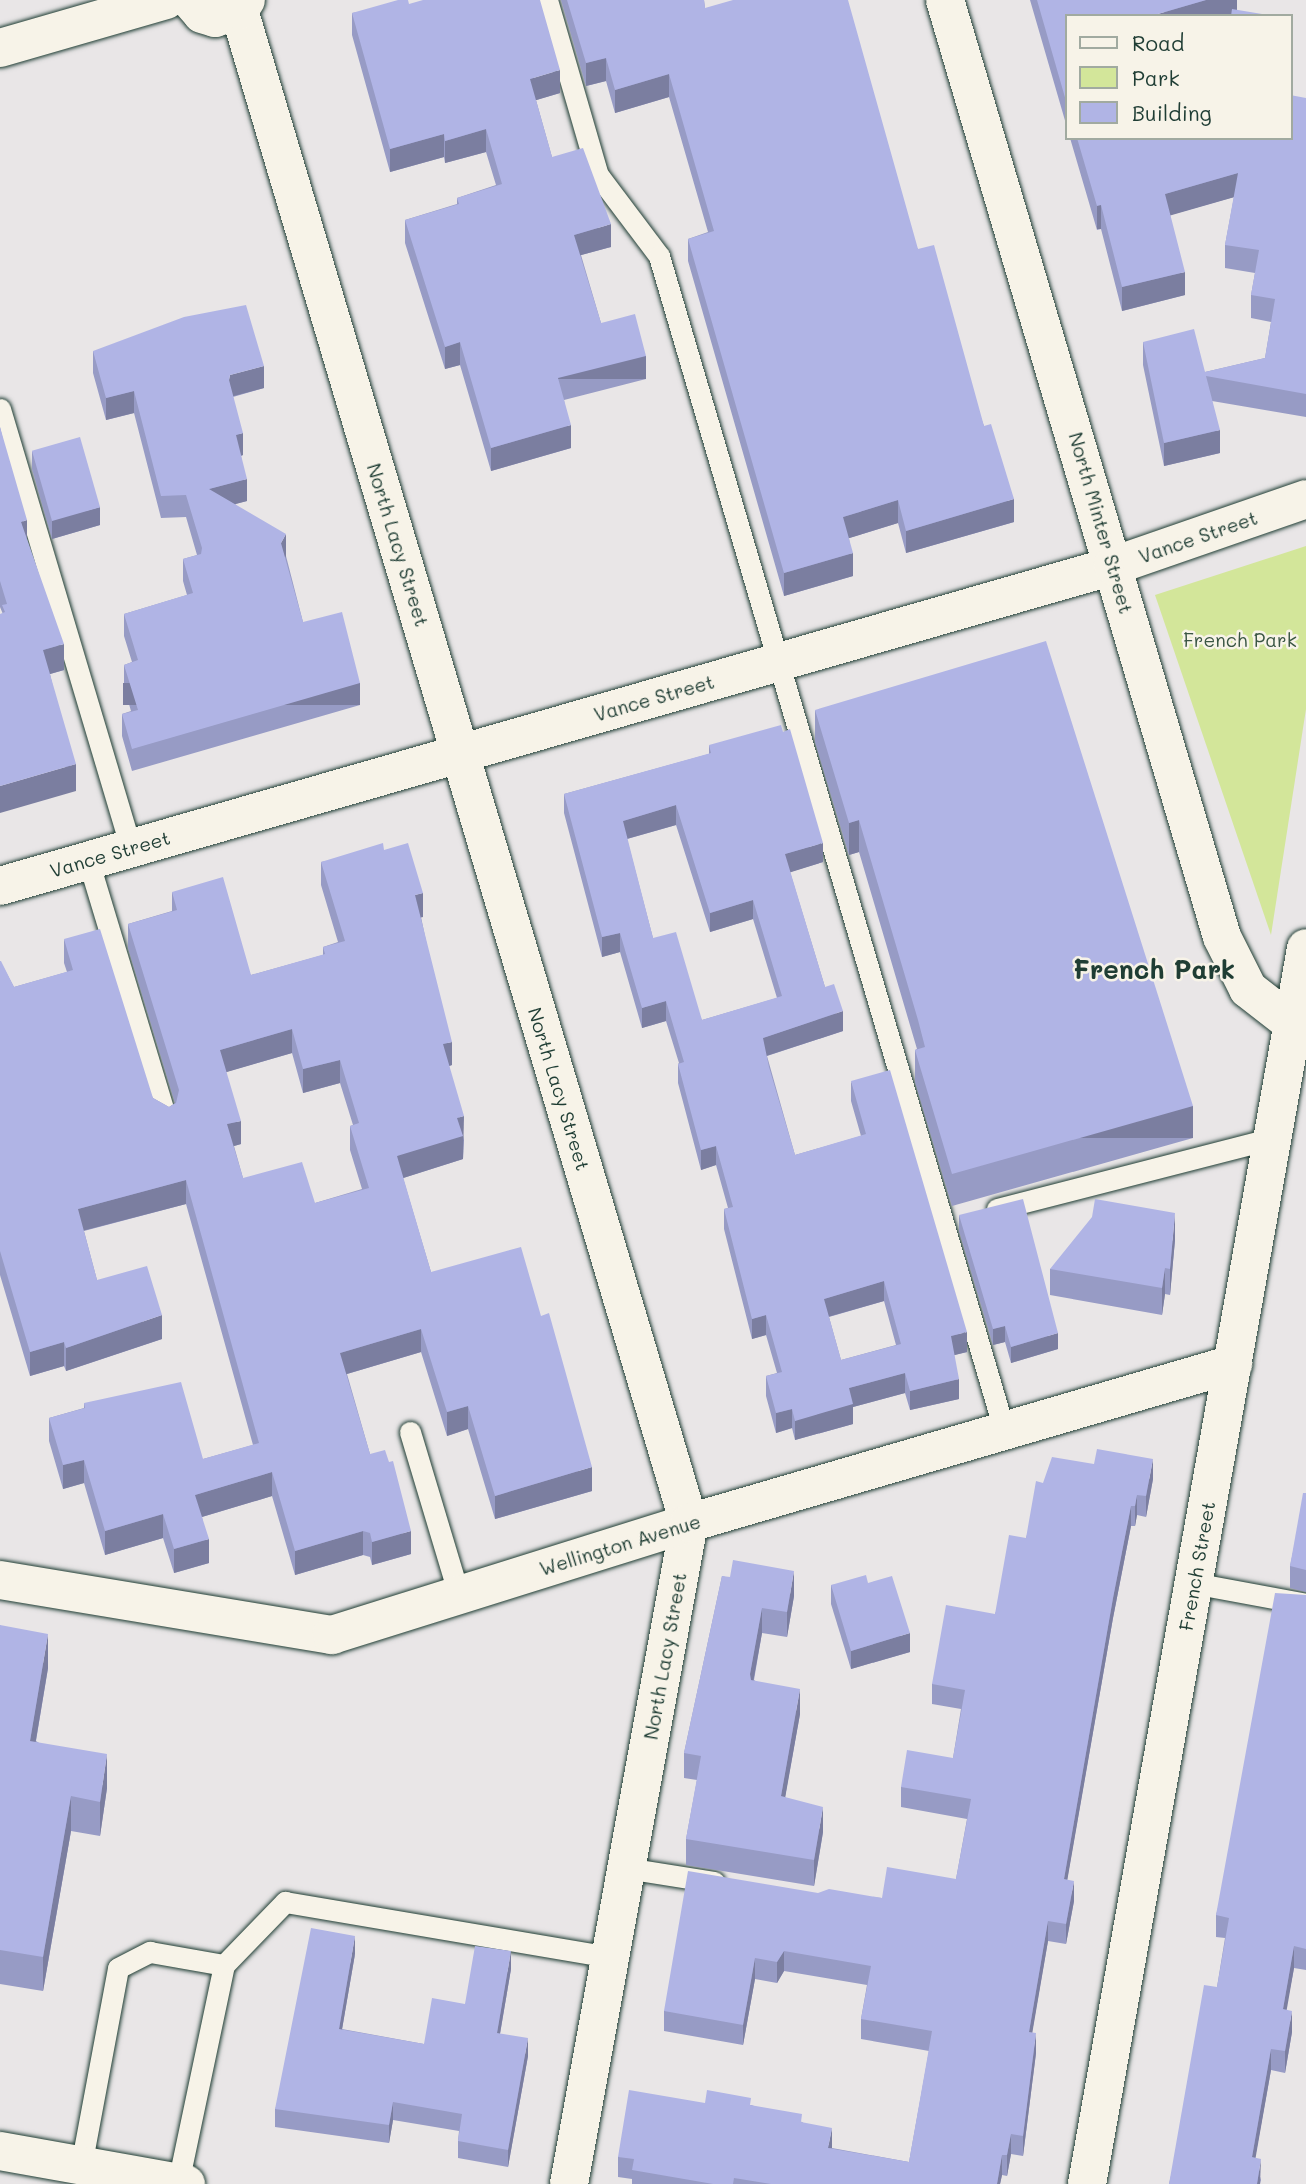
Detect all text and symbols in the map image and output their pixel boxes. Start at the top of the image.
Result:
legend [1064,14,1292,140]
text: Road [1132,29,1184,56]
text: Park [1132,64,1180,91]
text: Building [1132,99,1212,126]
street label: North Minter Street [1064,430,1138,616]
street label: North Lacy Street [362,461,434,629]
street label: Vance Street [1136,506,1260,568]
park label: French Park [1183,629,1297,651]
street label: Vance Street [591,670,717,726]
street label: Vance Street [47,826,173,882]
district label: French Park [1073,954,1235,986]
street label: North Lacy Street [523,1005,595,1173]
street label: French Street [1174,1500,1220,1632]
street label: Wellington Avenue [537,1510,703,1580]
street label: North Lacy Street [639,1571,691,1741]

